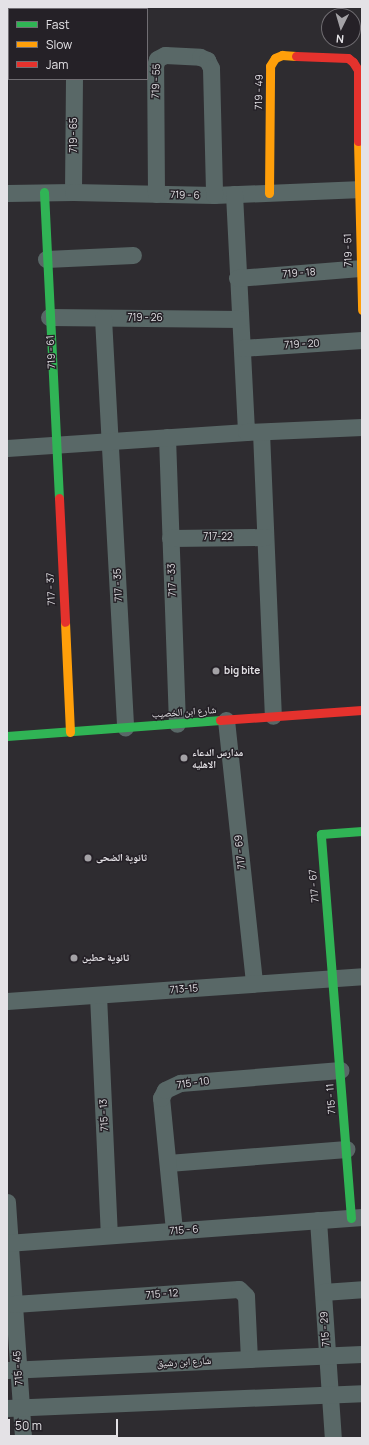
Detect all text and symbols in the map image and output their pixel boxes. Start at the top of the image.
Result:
legend [8,8,148,80]
north arrow [321,8,361,48]
text: Fast [46,16,70,33]
text: N [335,32,345,47]
text: Slow [46,36,72,53]
text: Jam [46,56,68,73]
street label: 719 - 55 [149,63,163,99]
street label: 719 - 49 [253,74,265,110]
street label: 719 - 65 [68,117,80,153]
street label: 719 - 6 [170,189,200,201]
street label: 719 - 51 [342,233,354,267]
street label: 719 - 18 [282,266,316,280]
street label: 719 - 26 [127,312,163,324]
street label: 719 - 61 [44,335,58,369]
street label: 719 - 20 [284,337,320,351]
street label: 717-22 [203,531,233,543]
street label: 717 - 33 [165,563,179,597]
street label: 717 - 35 [111,568,125,602]
street label: 717 - 37 [44,572,58,606]
place label: big bite [224,665,260,677]
marker: big bite [211,666,221,676]
street label: شارع ابن الخصيب [151,704,217,720]
place label: مدارس الدعاء الاهليه [192,746,243,770]
marker: مدارس الدعاء الاهليه [179,753,189,763]
street label: 717 - 69 [232,834,248,870]
place label: ثانوية الضحى [96,852,147,864]
marker: ثانوية الضحى [83,853,93,863]
street label: 717 - 67 [307,869,321,903]
place label: ثانوية حطين [82,952,129,964]
marker: ثانوية حطين [69,953,79,963]
street label: 713-15 [169,982,199,996]
street label: 715 - 10 [176,1075,210,1091]
street label: 715 - 11 [324,1083,338,1115]
street label: 715 - 13 [97,1099,111,1131]
street label: 715 - 6 [169,1223,199,1237]
street label: 715 - 12 [145,1287,179,1301]
street label: 715 - 29 [318,1311,332,1347]
street label: 715 - 45 [11,1350,25,1386]
street label: شارع ابن رشيق [156,1355,212,1369]
scale bar [10,1411,120,1437]
text: 50 m [15,1417,42,1434]

